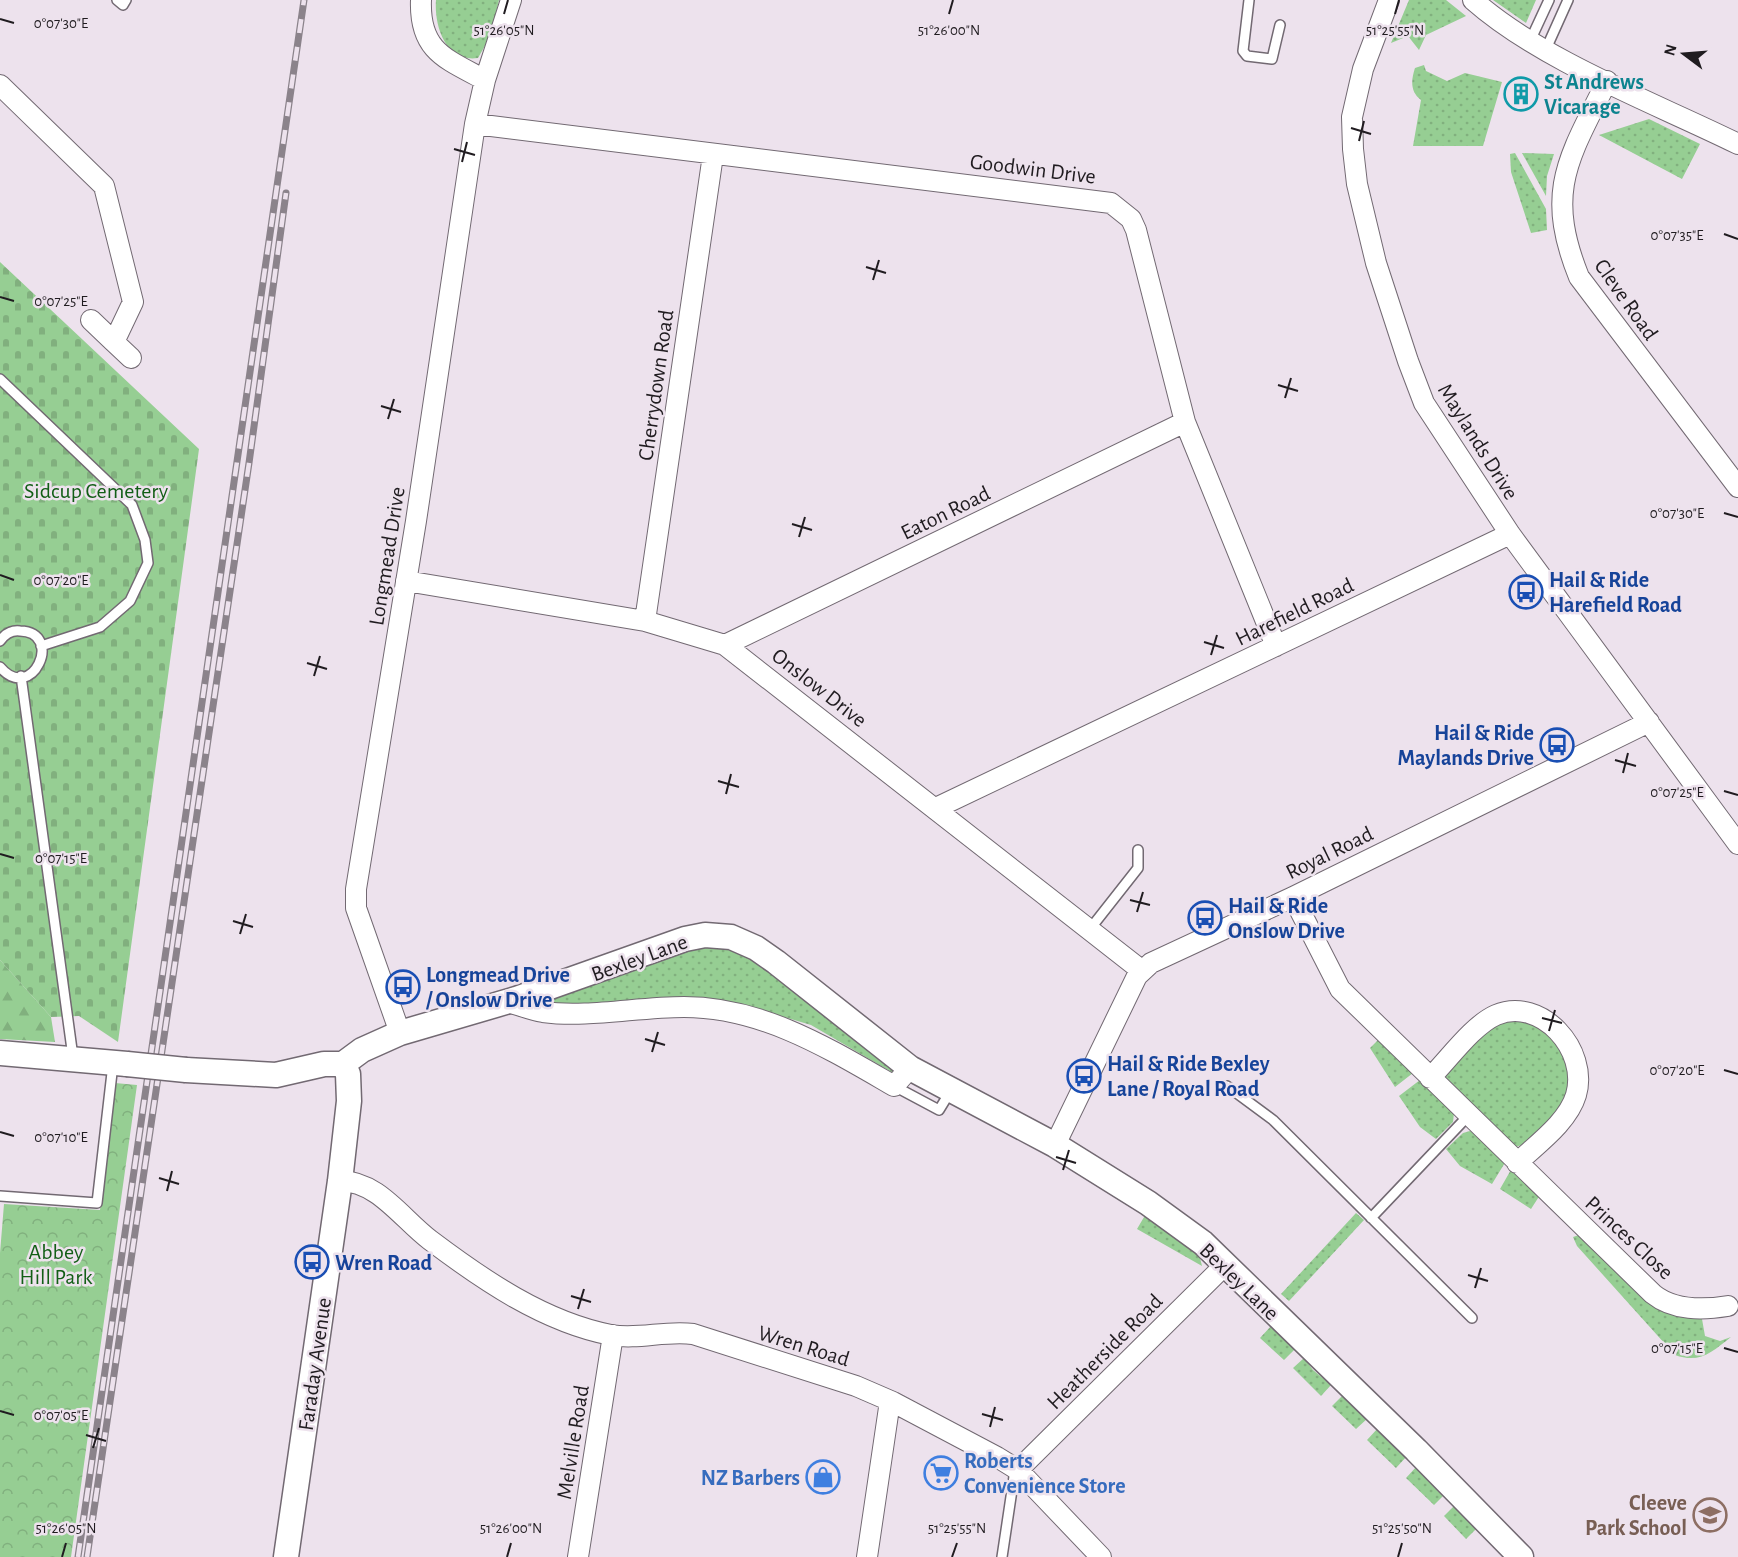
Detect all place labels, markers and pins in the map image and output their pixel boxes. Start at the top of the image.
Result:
place label: St Andrews Vicarage [1544,71,1644,118]
building icon: St Andrews Vicarage [1503,76,1539,112]
place label: Hail & Ride Harefield Road [1549,569,1682,616]
bus stop icon: Hail & Ride Harefield Road [1508,574,1544,610]
place label: Hail & Ride Maylands Drive [1398,722,1534,770]
bus stop icon: Hail & Ride Maylands Drive [1539,727,1575,763]
place label: Hail & Ride Onslow Drive [1228,895,1345,942]
bus stop icon: Hail & Ride Onslow Drive [1187,900,1223,936]
place label: Longmead Drive / Onslow Drive [425,964,570,1011]
bus stop icon: Longmead Drive / Onslow Drive [385,969,421,1005]
place label: Hail & Ride Bexley Lane / Royal Road [1107,1053,1270,1101]
bus stop icon: Hail & Ride Bexley Lane / Royal Road [1066,1058,1102,1094]
bus stop icon: Wren Road [294,1244,330,1280]
place label: Wren Road [335,1252,433,1274]
place label: Roberts Convenience Store [964,1450,1126,1497]
supermarket icon: Roberts Convenience Store [923,1455,959,1491]
shop icon: NZ Barbers [805,1459,841,1495]
place label: NZ Barbers [701,1467,800,1489]
place label: Cleeve Park School [1585,1492,1687,1539]
school or university icon: Cleeve Park School [1692,1497,1728,1533]

